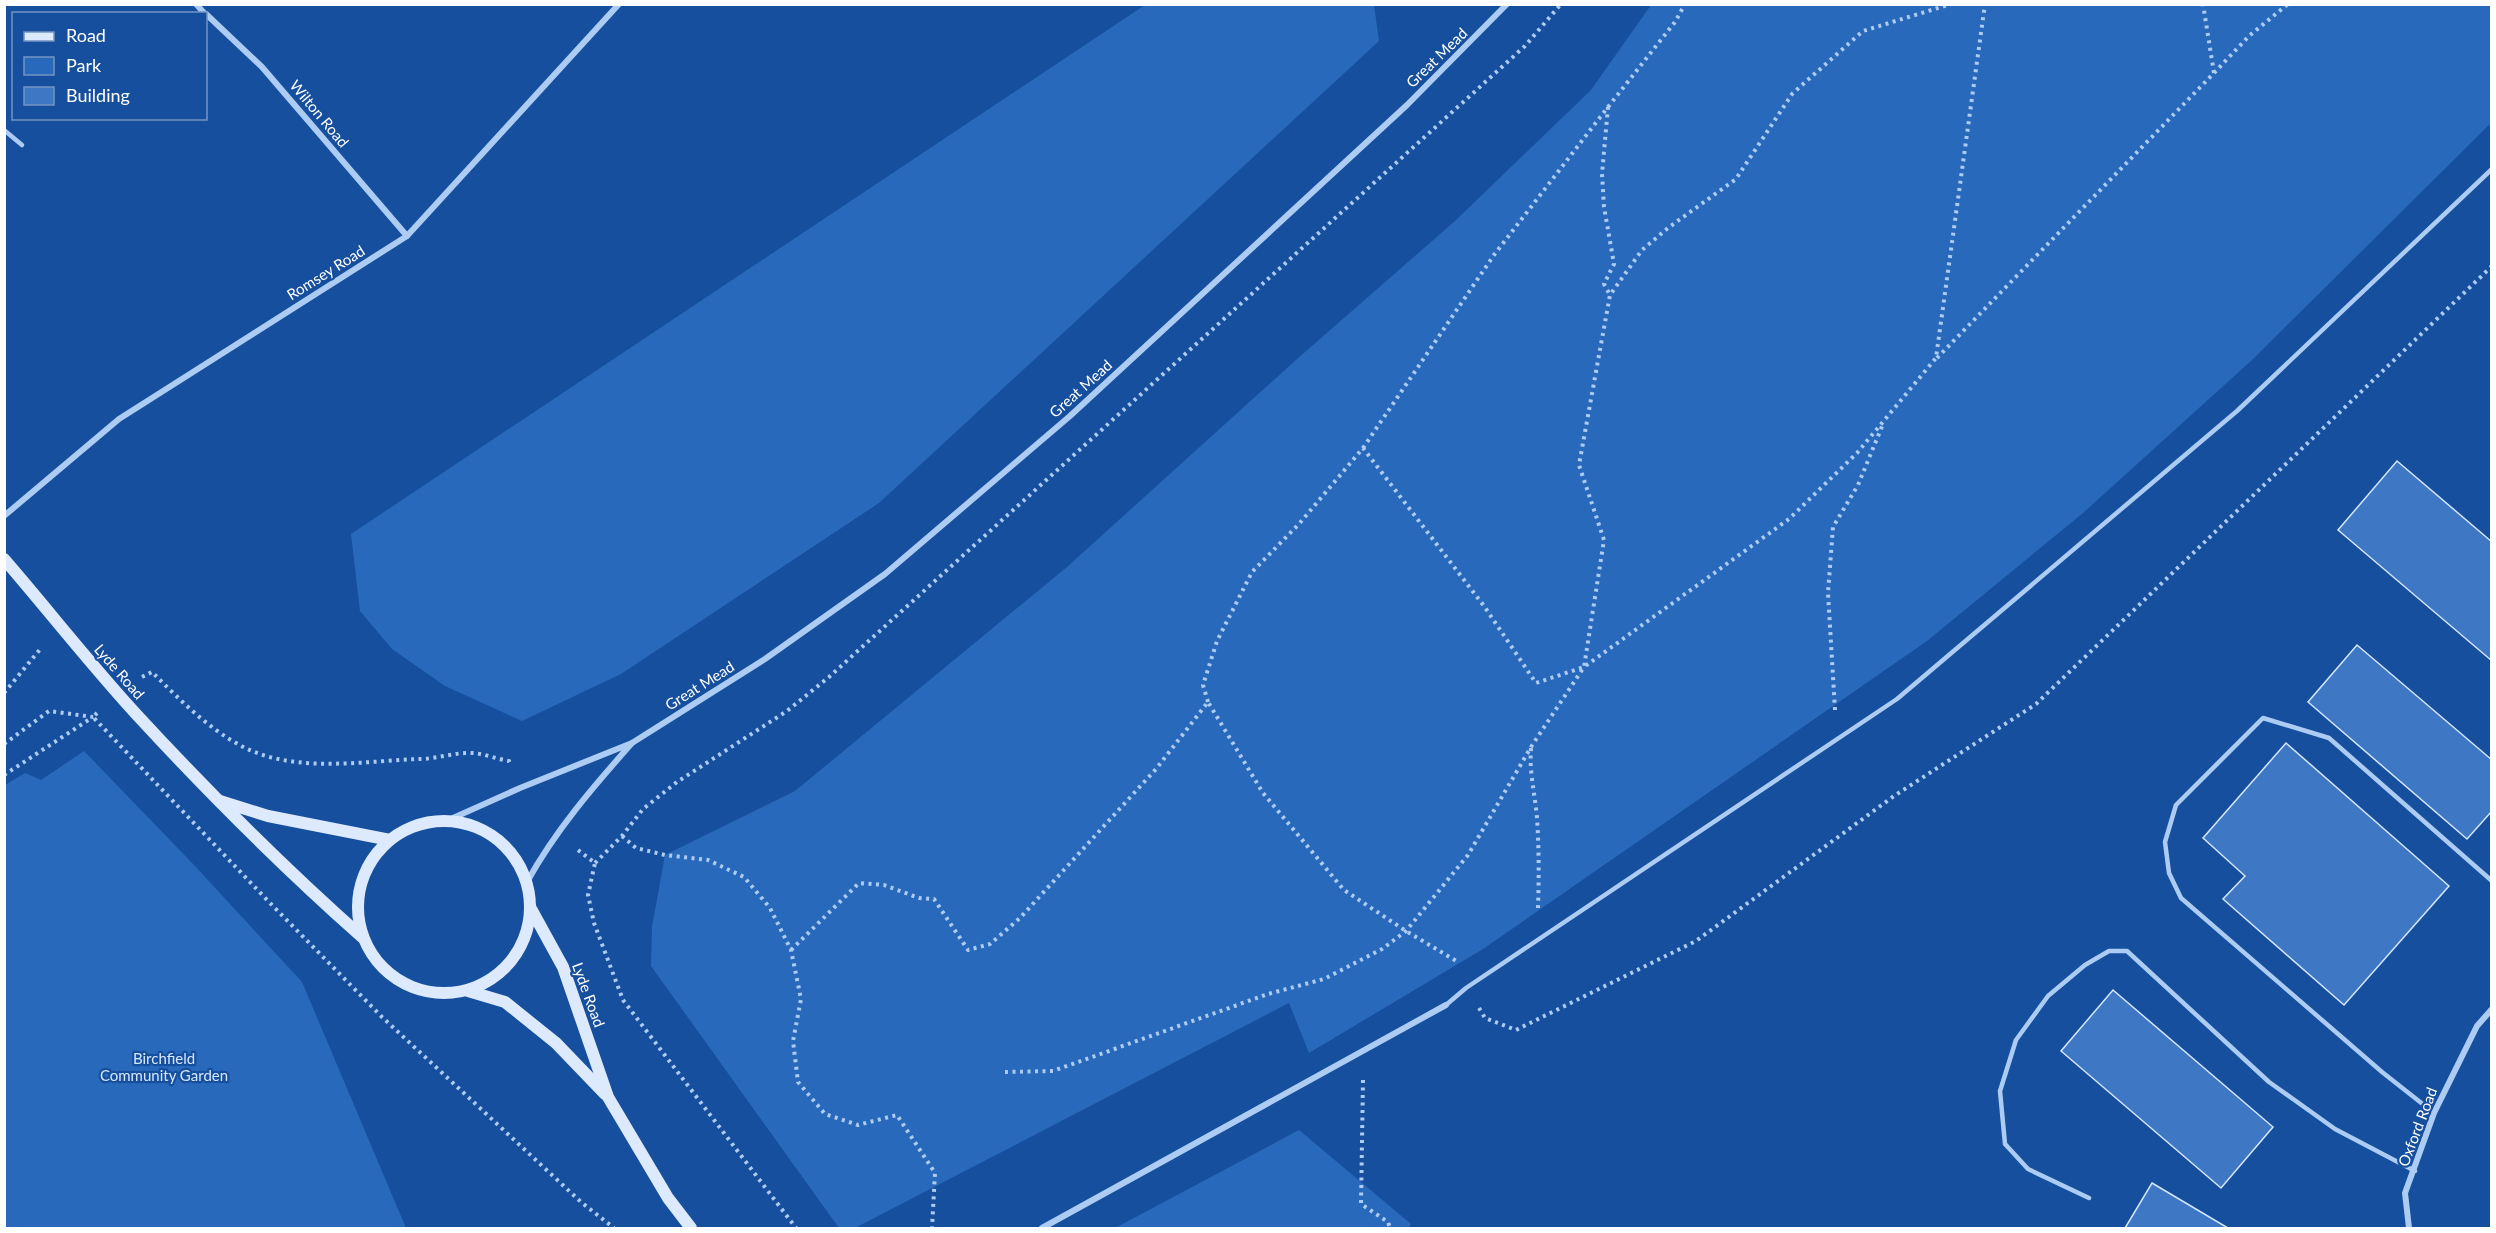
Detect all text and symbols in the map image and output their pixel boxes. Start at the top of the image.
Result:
legend [12,12,207,120]
text: Road [66,24,106,46]
street label: Great Mead [1402,24,1471,91]
text: Park [66,54,102,76]
street label: Wilton Road [287,76,353,151]
text: Building [66,84,130,106]
street label: Romsey Road [283,241,368,303]
street label: Great Mead [1045,355,1115,421]
street label: Lyde Road [91,640,149,703]
street label: Great Mead [662,657,737,713]
street label: Lyde Road [569,960,609,1029]
park label: Birchfield Community Garden [100,1049,228,1084]
street label: Oxford Road [2394,1084,2440,1169]

